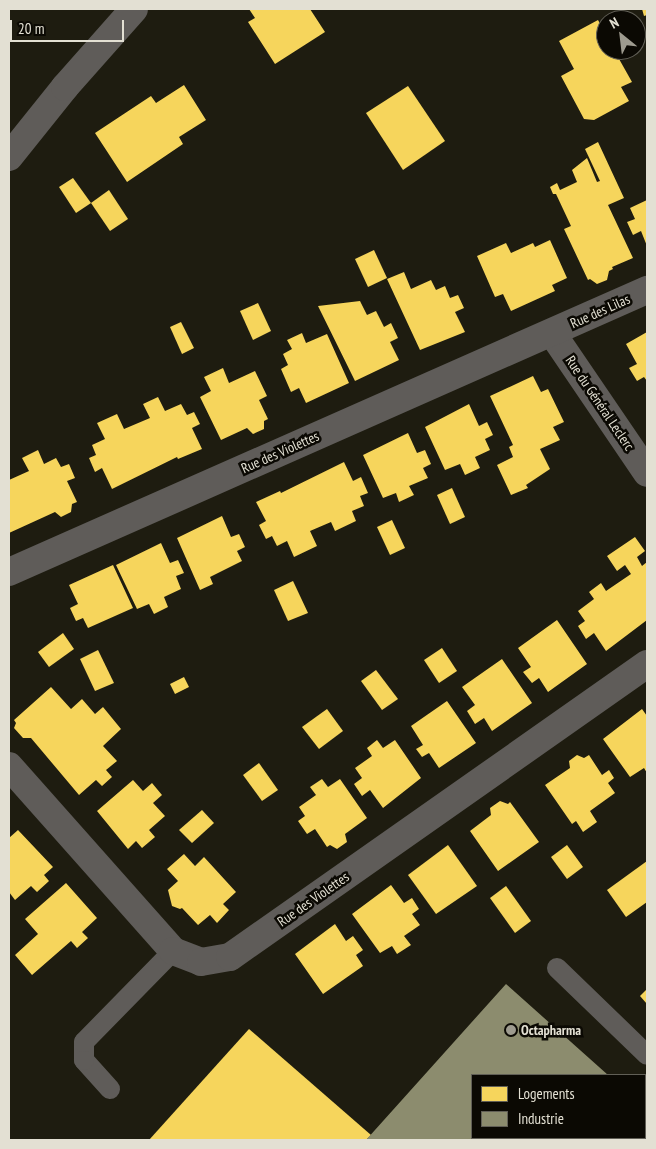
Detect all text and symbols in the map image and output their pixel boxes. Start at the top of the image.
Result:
scale bar [12,10,126,42]
north arrow [596,10,646,60]
text: N [607,13,622,32]
text: 20 m [18,19,44,38]
street label: Rue des Lilas [568,290,632,332]
street label: Rue du Général Leclerc [562,352,638,454]
street label: Rue des Violettes [238,427,322,477]
street label: Rue des Violettes [274,868,352,930]
place label: Octapharma [521,1022,581,1038]
marker: Octapharma [505,1024,517,1036]
legend [471,1074,646,1139]
text: Logements [518,1084,574,1103]
text: Industrie [518,1109,564,1128]

